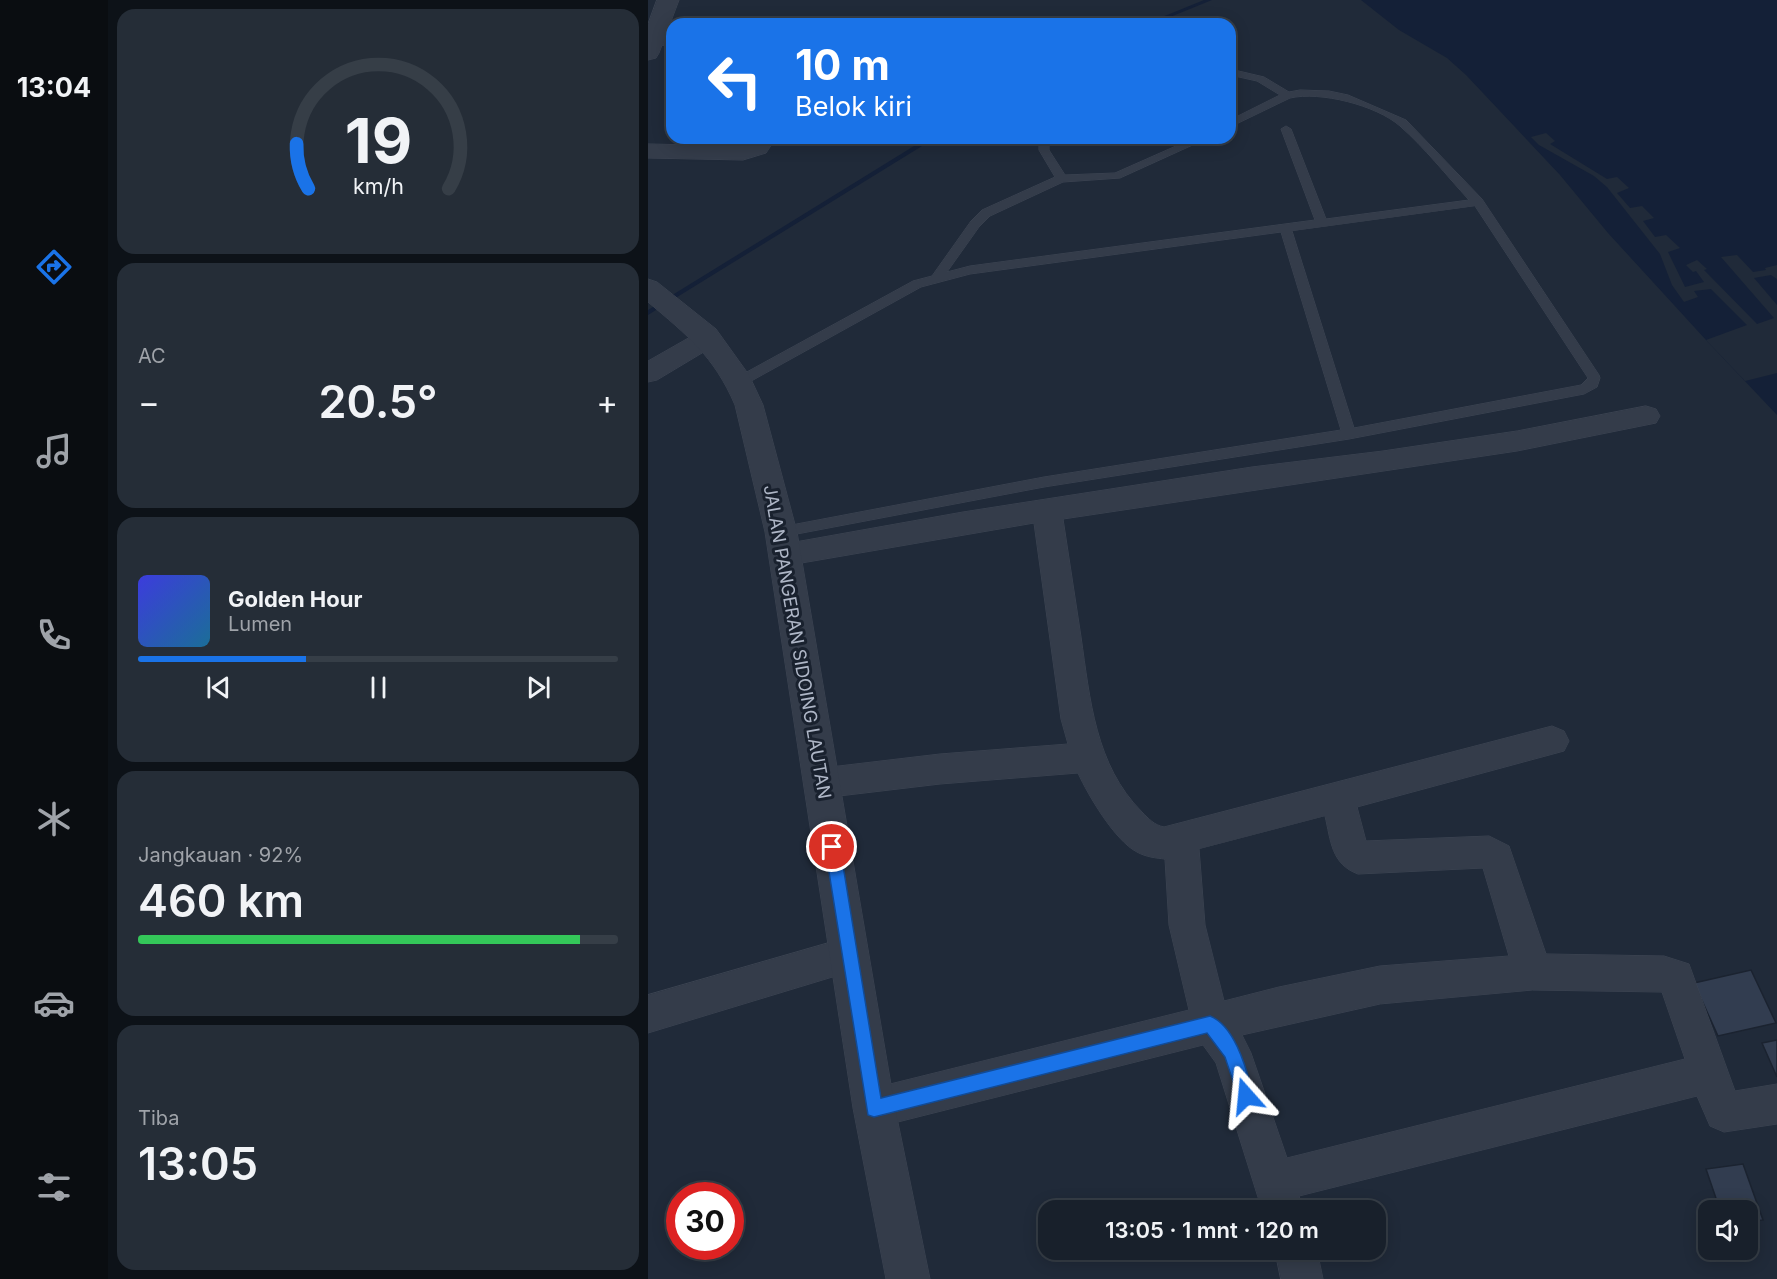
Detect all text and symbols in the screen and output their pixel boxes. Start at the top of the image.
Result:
text: 10 m [795,39,890,90]
icon: left [696,42,774,120]
text: 13:04 [17,71,91,104]
text: Belok kiri [795,90,912,123]
text: 19 [344,103,412,178]
text: km/h [353,173,403,199]
icon: directions [33,246,75,288]
text: AC [138,344,166,368]
text: 20.5° [318,374,438,429]
text: − [138,382,160,422]
text: + [596,382,618,422]
icon: music [33,430,75,472]
street label: JALAN PANGERAN SIDOING LAUTAN [760,483,835,800]
text: Golden Hour [228,586,362,612]
text: Lumen [228,612,292,636]
icon: phone [33,614,75,656]
icon: previous [202,671,235,704]
icon: pause [362,671,395,704]
icon: next [522,671,555,704]
icon: climate [33,798,75,840]
pin [806,821,857,872]
icon: arrive [815,830,848,863]
text: Jangkauan · 92% [138,843,303,867]
text: 460 km [138,873,304,928]
icon: car [33,982,75,1024]
position arrow [1214,1064,1278,1128]
text: Tiba [138,1106,179,1130]
text: 13:05 [138,1136,258,1191]
icon: filters [33,1166,75,1208]
speed limit sign: 30 [666,1182,744,1260]
map controls [1698,1200,1758,1260]
button: sound [1698,1200,1758,1260]
text: 13:05 · 1 mnt · 120 m [1105,1217,1319,1243]

